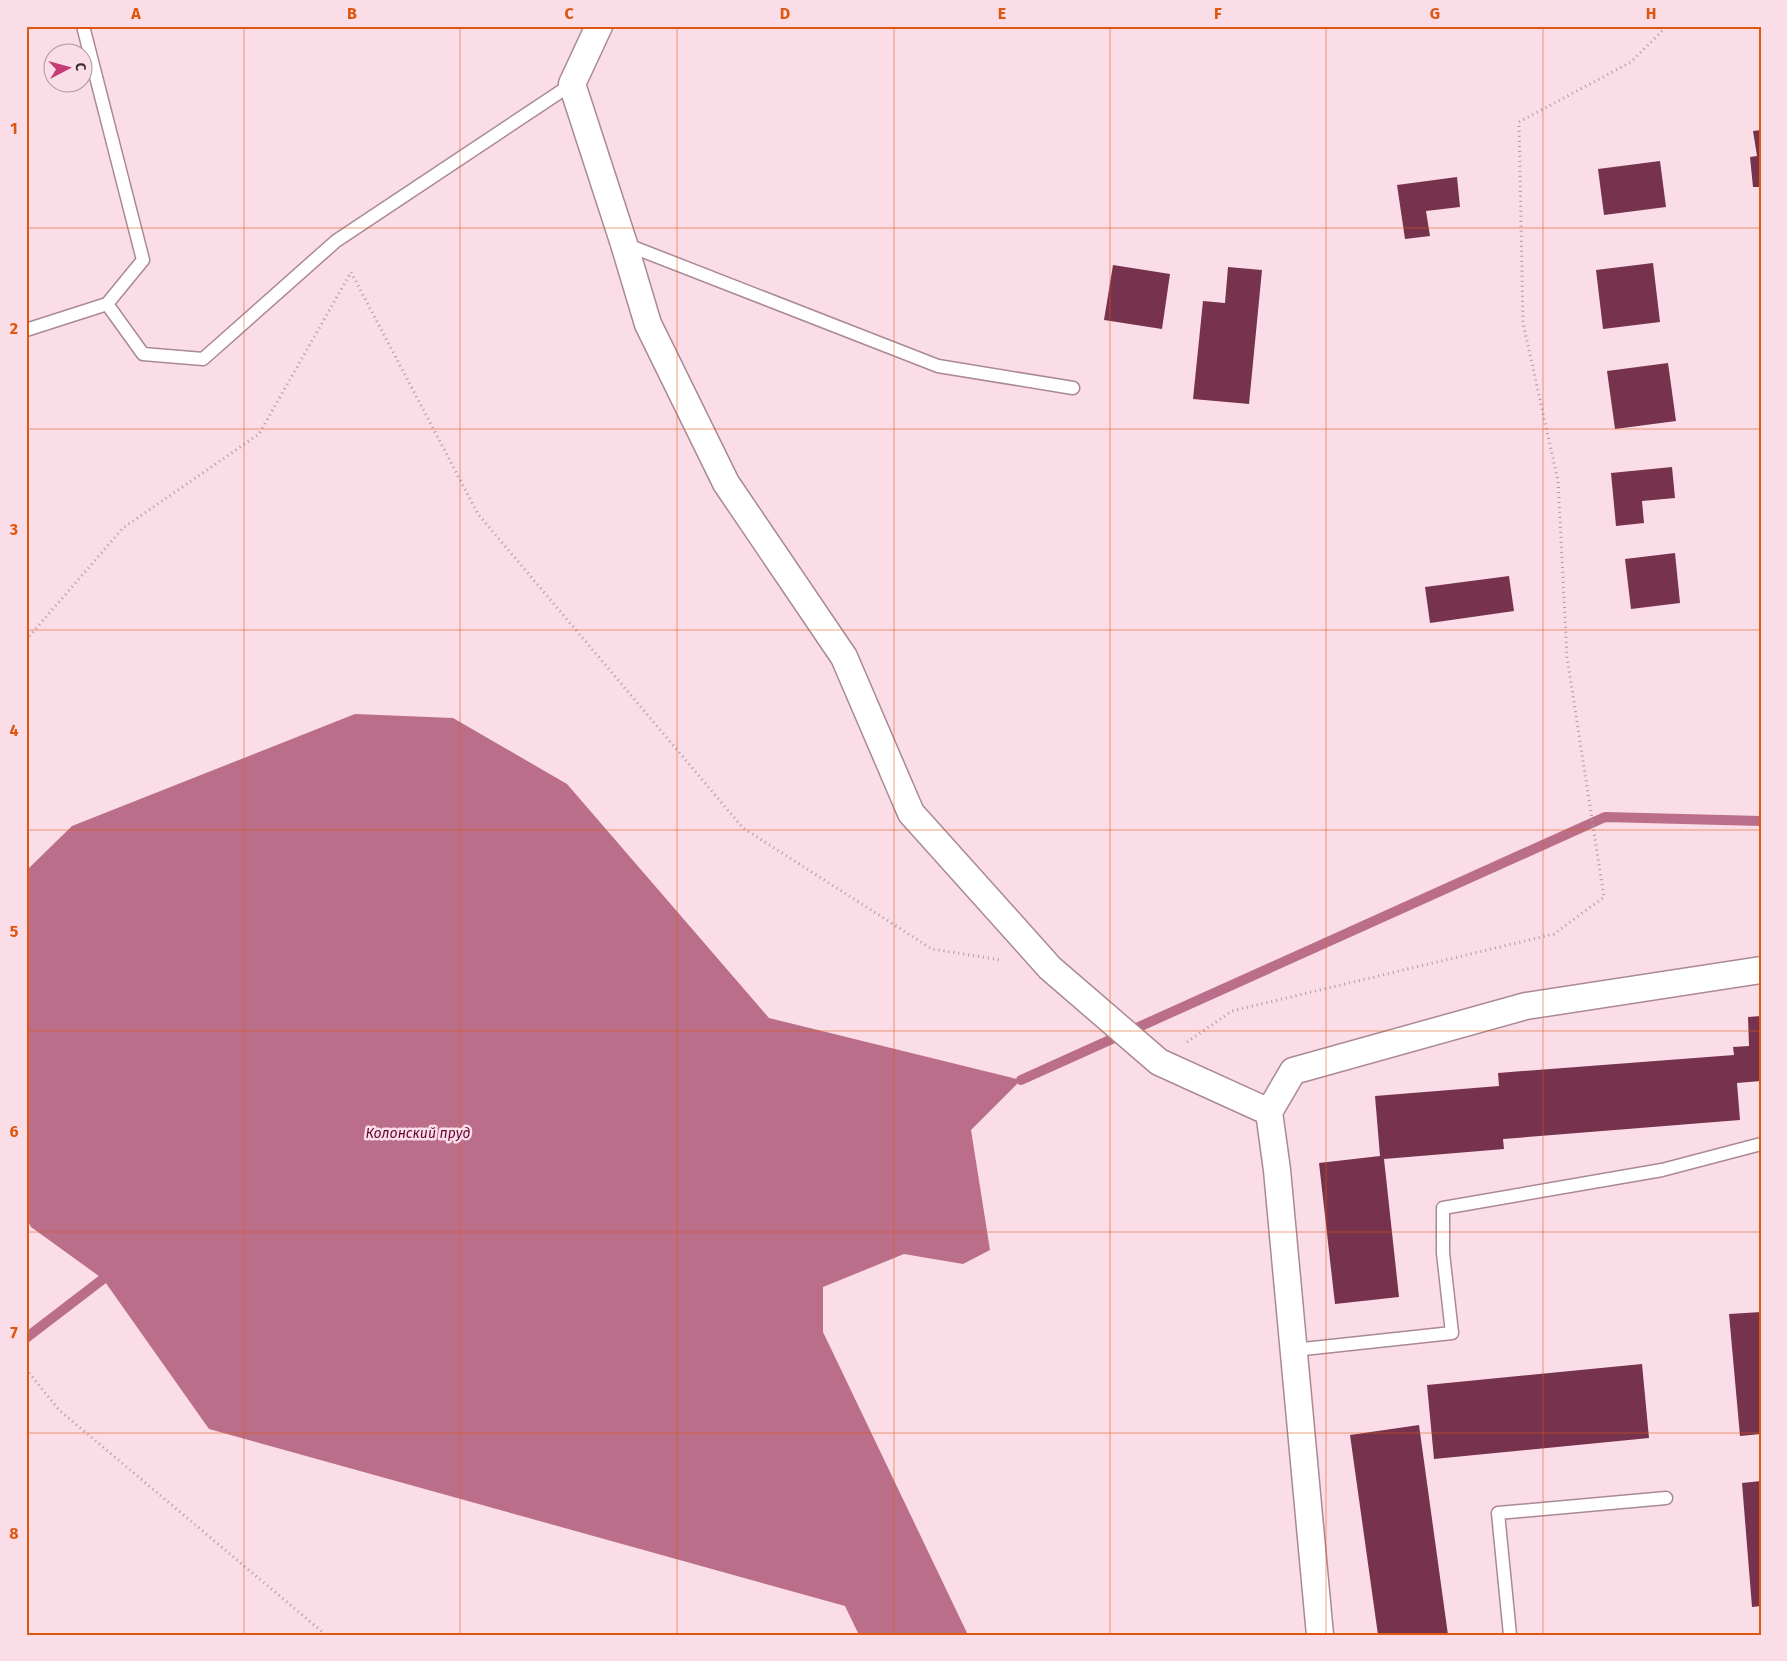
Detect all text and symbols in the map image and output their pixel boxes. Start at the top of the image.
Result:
text: A [130,4,141,23]
text: B [347,4,357,23]
text: C [564,4,574,23]
text: D [780,4,790,23]
text: E [998,4,1006,23]
text: F [1214,4,1222,23]
text: G [1430,4,1440,23]
text: H [1646,4,1656,23]
north arrow [42,42,92,92]
text: С [72,62,89,72]
text: 1 [10,119,18,138]
text: 2 [10,319,18,338]
text: 3 [9,520,18,539]
text: 4 [9,721,19,740]
text: 5 [10,922,19,941]
text: 6 [9,1122,19,1141]
water label: Колонский пруд [365,1125,471,1142]
text: 7 [10,1323,18,1342]
text: 8 [9,1524,19,1543]

